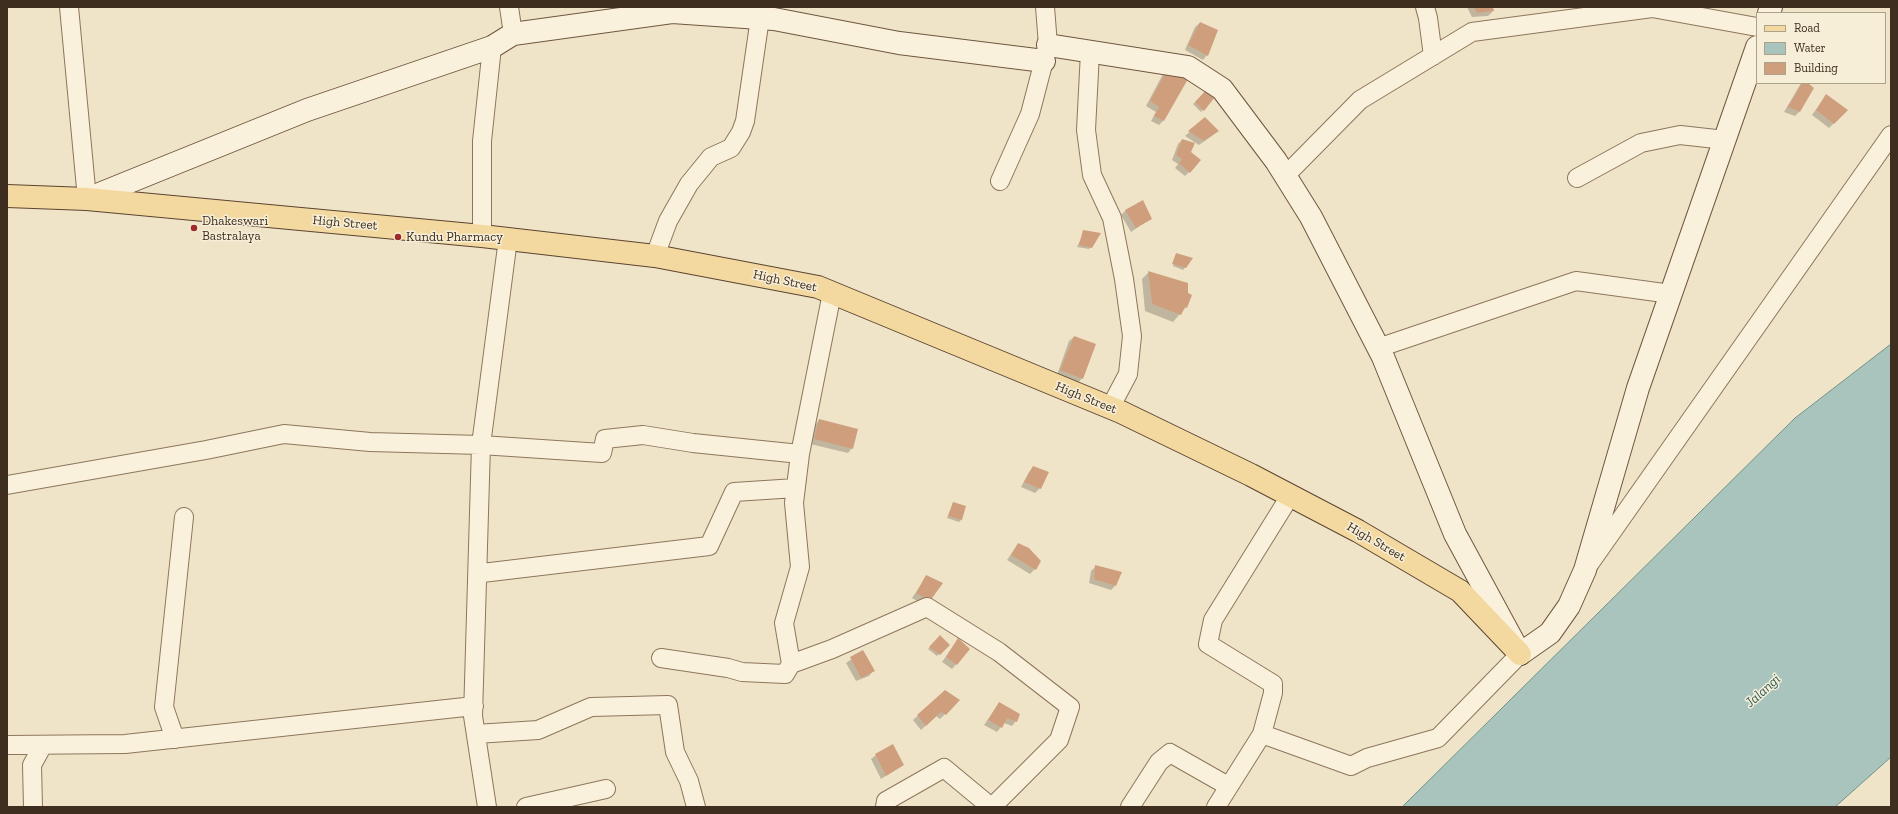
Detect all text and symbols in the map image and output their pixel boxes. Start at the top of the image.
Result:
legend [1756,12,1886,84]
text: Road [1794,21,1820,35]
text: Water [1794,41,1826,55]
text: Building [1794,61,1838,75]
street label: High Street [312,212,378,234]
place label: Dhakeswari Bastralaya [202,213,268,244]
marker: Dhakeswari Bastralaya [189,223,199,233]
place label: Kundu Pharmacy [406,229,503,245]
marker: Kundu Pharmacy [393,232,403,242]
street label: High Street [752,267,818,295]
street label: High Street [1053,379,1119,417]
street label: High Street [1344,519,1408,565]
water label: Jalangi [1742,671,1784,711]

